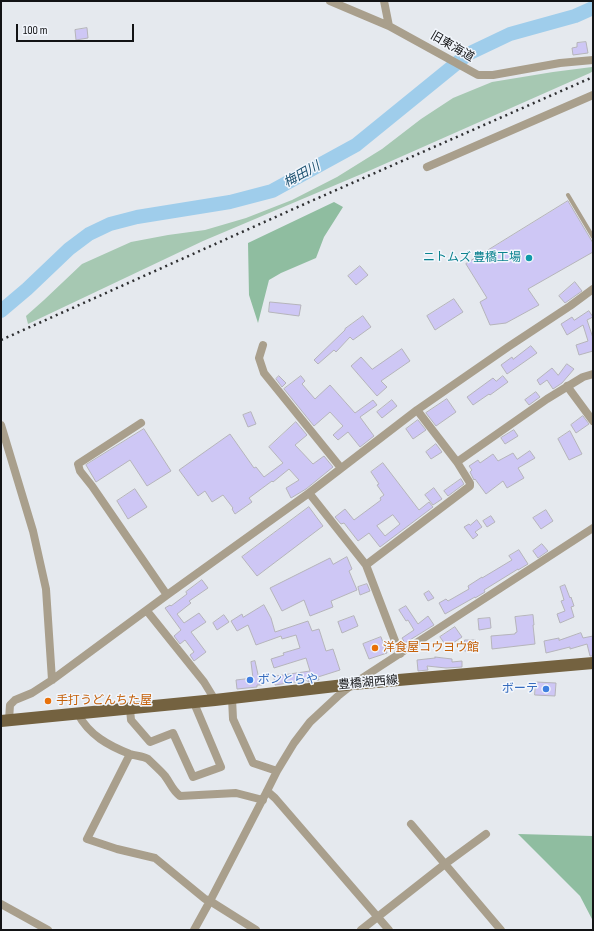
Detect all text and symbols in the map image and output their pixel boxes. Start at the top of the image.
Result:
scale bar [18,16,136,42]
text: 100 m [23,23,48,38]
street label: 旧東海道 [428,29,476,65]
water label: 梅田川 [281,159,323,191]
place label: ニトムズ 豊橋工場 [423,251,521,265]
marker: ニトムズ 豊橋工場 [524,253,534,263]
place label: 洋食屋コウヨウ館 [383,641,479,655]
marker: 洋食屋コウヨウ館 [370,643,380,653]
place label: ボンとらや [258,673,318,687]
street label: 豊橋湖西線 [337,673,399,693]
marker: ボンとらや [245,675,255,685]
place label: ボーテ [502,682,538,696]
marker: ボーテ [541,684,551,694]
place label: 手打うどんちた屋 [56,694,152,708]
marker: 手打うどんちた屋 [43,696,53,706]

